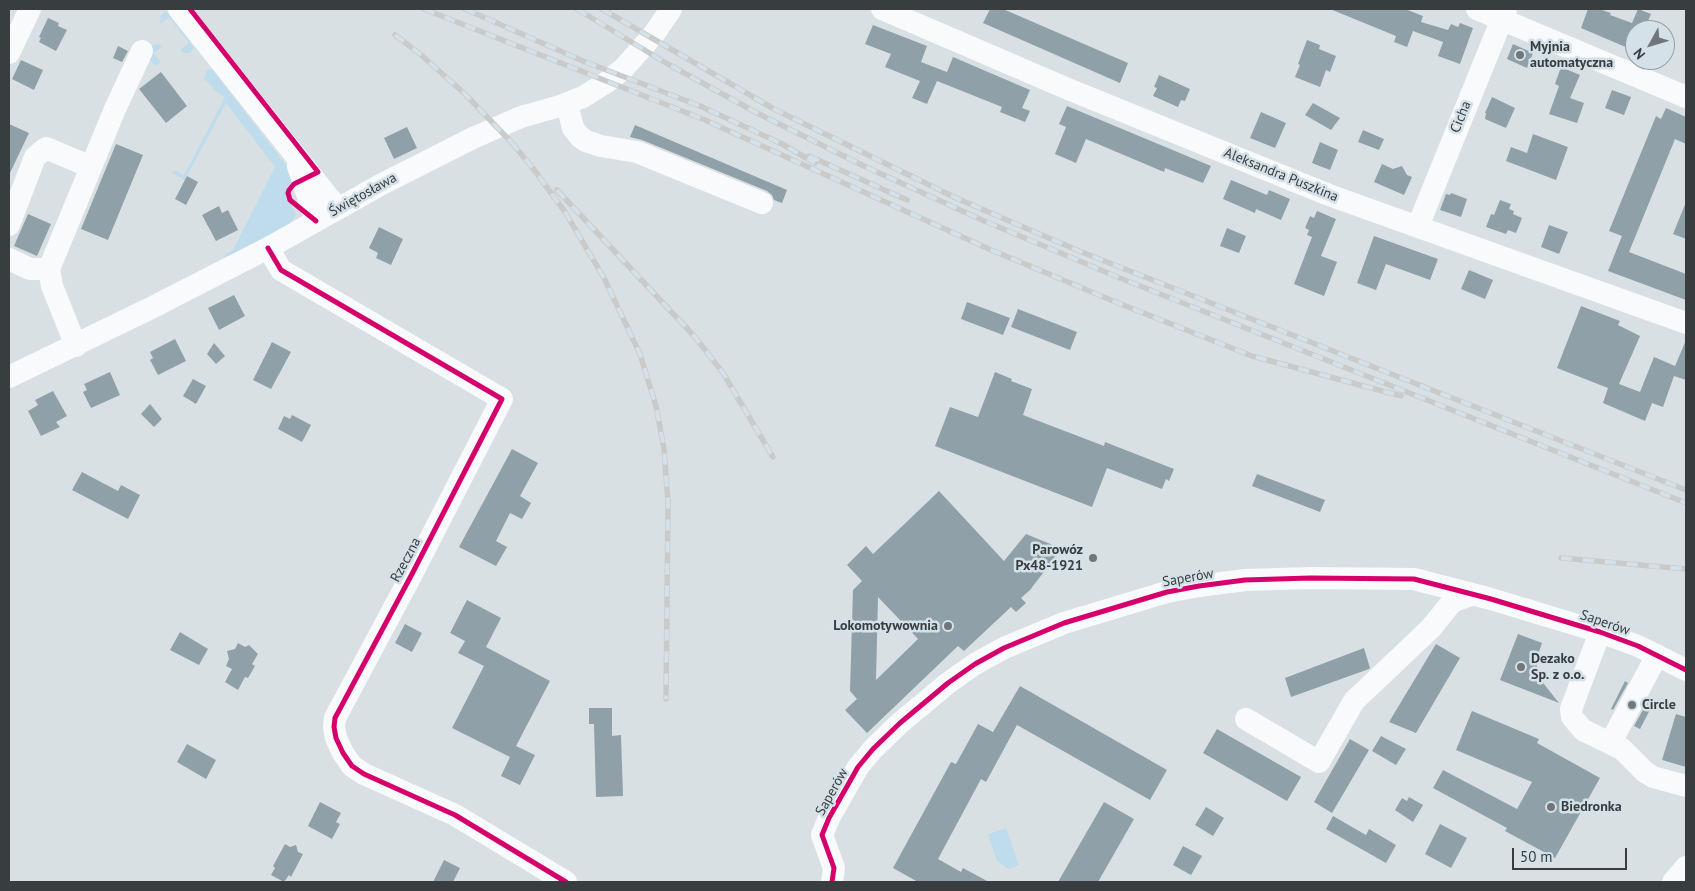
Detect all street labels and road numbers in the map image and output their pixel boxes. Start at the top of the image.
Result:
street label: Cicha [1447,99,1475,135]
street label: Aleksandra Puszkina [1221,144,1341,206]
street label: Świętosława [326,170,400,220]
street label: Rzeczna [387,535,425,585]
street label: Saperów [1161,565,1215,591]
street label: Saperów [1578,607,1632,639]
street label: Saperów [812,765,852,819]

